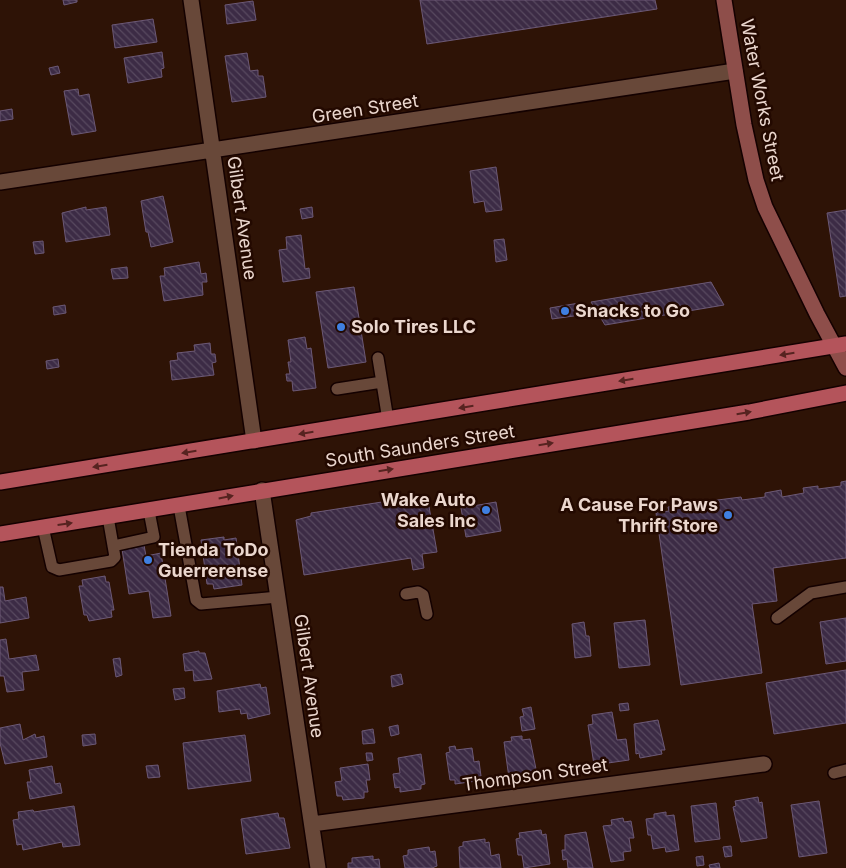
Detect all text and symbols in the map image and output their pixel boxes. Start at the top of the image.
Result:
street label: Water Works Street [736,17,789,183]
street label: Green Street [310,90,420,127]
street label: Gilbert Avenue [223,155,262,281]
place label: Snacks to Go [575,300,690,321]
marker: Snacks to Go [559,305,571,317]
place label: Solo Tires LLC [351,316,476,337]
marker: Solo Tires LLC [335,321,347,333]
one-way arrow [778,351,794,359]
one-way arrow [618,377,634,385]
one-way arrow [458,403,474,411]
one-way arrow [737,408,753,416]
street label: South Saunders Street [324,420,516,471]
one-way arrow [297,429,313,437]
one-way arrow [539,440,555,448]
one-way arrow [180,448,196,456]
one-way arrow [91,463,107,471]
one-way arrow [378,466,394,474]
place label: Wake Auto Sales Inc [381,489,476,531]
one-way arrow [218,493,234,501]
place label: A Cause For Paws Thrift Store [560,494,718,536]
marker: Wake Auto Sales Inc [480,504,492,516]
marker: A Cause For Paws Thrift Store [722,509,734,521]
one-way arrow [58,519,74,527]
place label: Tienda ToDo Guerrerense [158,539,269,581]
marker: Tienda ToDo Guerrerense [142,554,154,566]
street label: Gilbert Avenue [290,613,329,739]
street label: Thompson Street [461,754,609,795]

